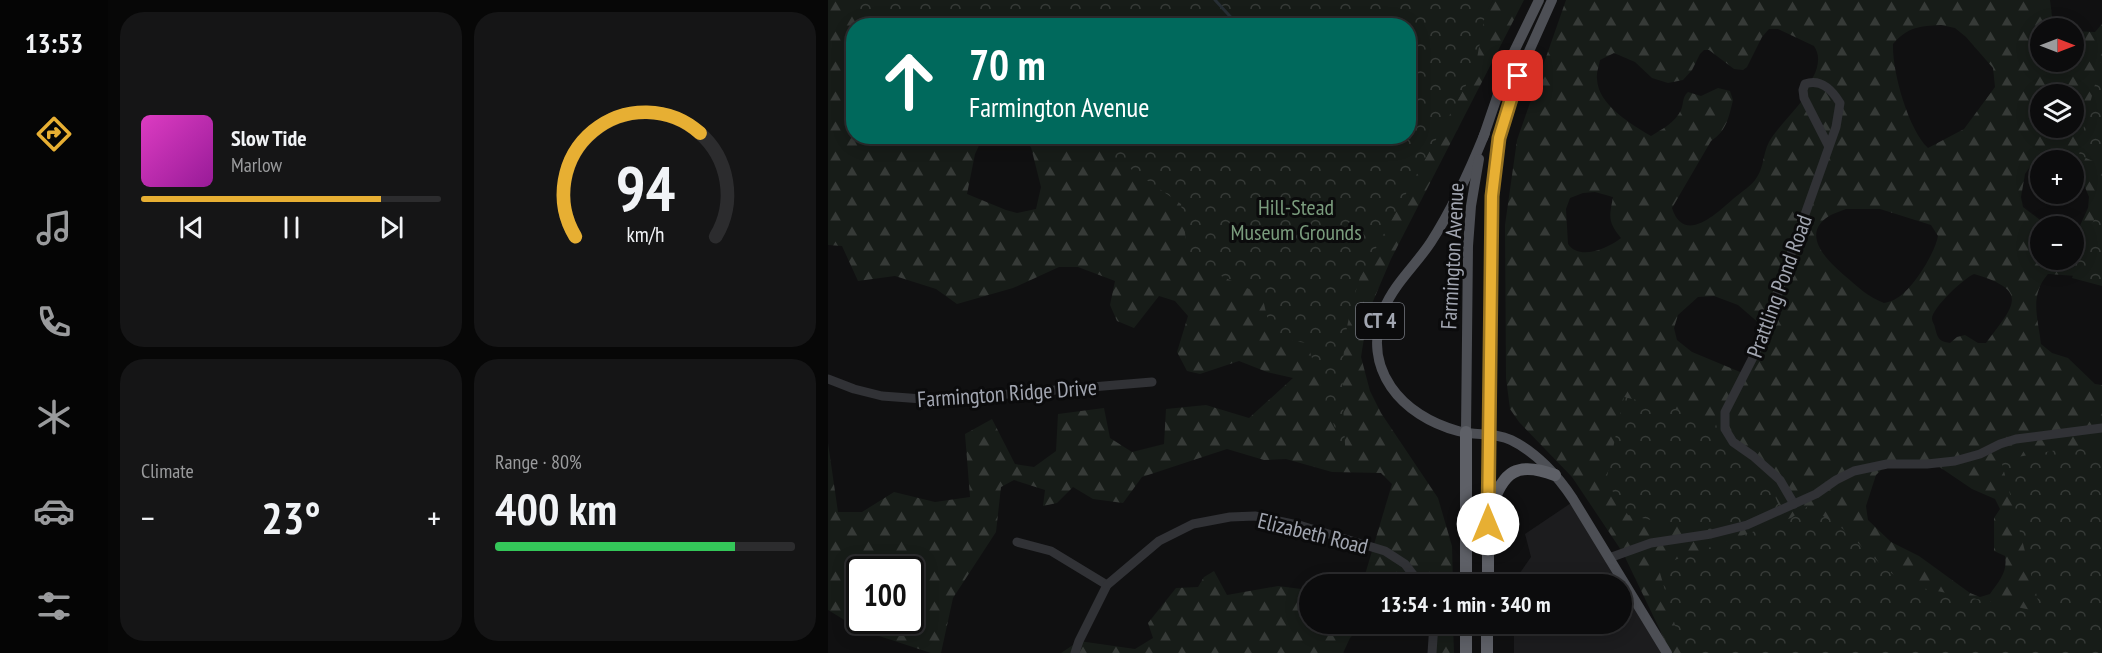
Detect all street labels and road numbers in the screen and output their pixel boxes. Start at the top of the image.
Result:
street label: Farmington Avenue [1434,182,1470,330]
street label: Prattling Pond Road [1740,211,1818,361]
road number: CT 4 [1356,303,1404,339]
street label: Farmington Ridge Drive [916,373,1098,413]
street label: Elizabeth Road [1255,506,1371,560]

